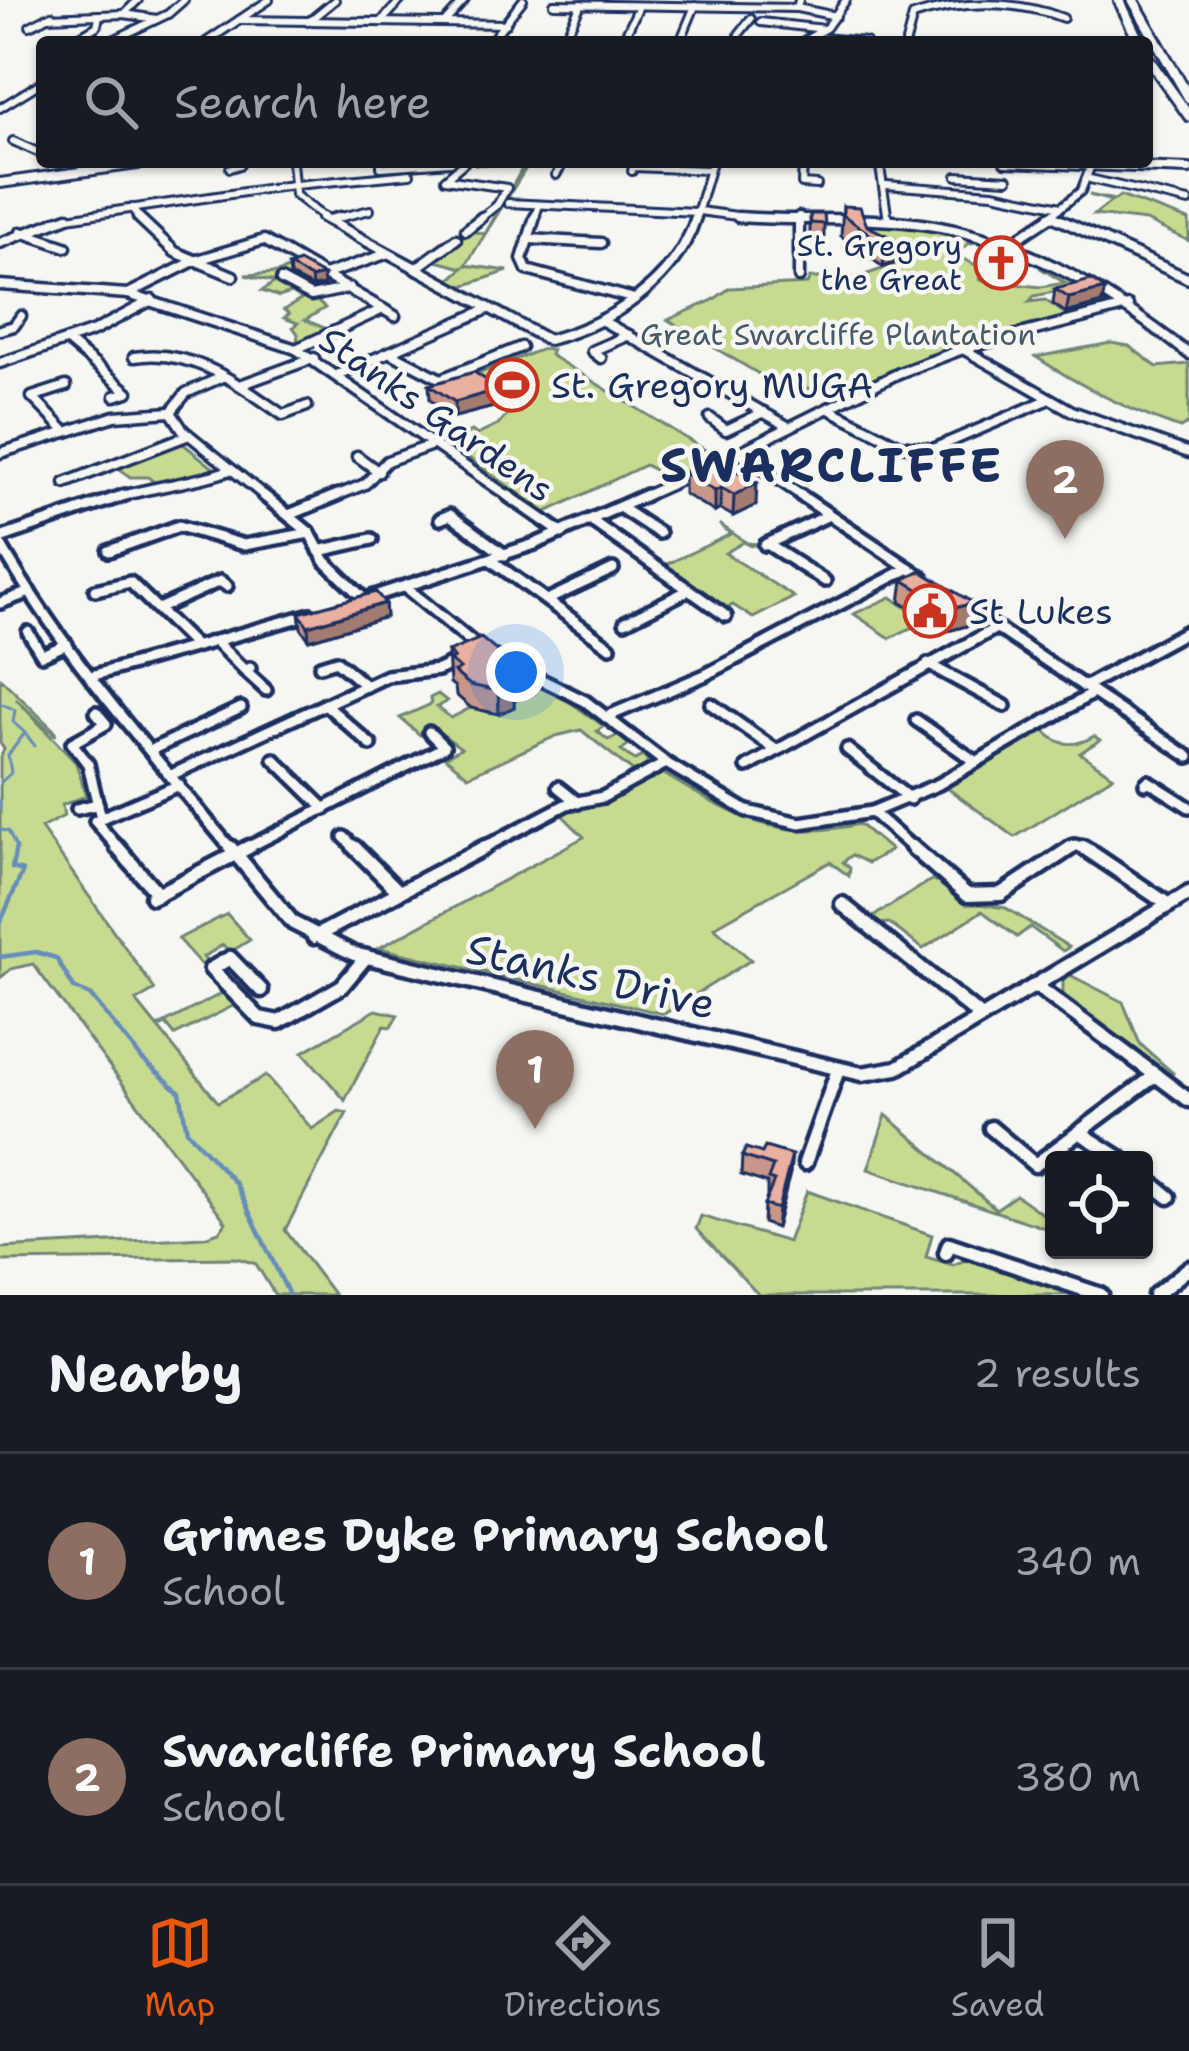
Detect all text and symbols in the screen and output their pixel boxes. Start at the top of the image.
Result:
search box [36,36,1153,168]
icon: search [78,69,144,135]
text: Search here [174,72,431,132]
place label: St. Gregory the Great [797,225,962,300]
church icon: St. Gregory the Great [973,235,1029,291]
park label: Great Swarcliffe Plantation [640,314,1036,355]
street label: Stanks Gardens [310,315,564,514]
sports icon: St. Gregory MUGA [484,357,540,413]
place label: St. Gregory MUGA [551,361,873,410]
district label: SWARCLIFFE [660,433,1004,497]
pin: 2 [1026,440,1104,539]
public building icon: St Lukes [902,583,958,639]
place label: St Lukes [969,587,1113,636]
your location [486,642,546,702]
street label: Stanks Drive [461,920,721,1032]
pin: 1 [496,1030,574,1129]
map controls [1045,1151,1153,1259]
button: locate [1045,1151,1153,1259]
text: Nearby [48,1339,243,1407]
text: 2 results [974,1347,1141,1399]
text: Grimes Dyke Primary School [162,1505,828,1565]
text: 1 [78,1535,96,1587]
text: 340 m [1014,1535,1141,1587]
text: School [162,1565,285,1617]
text: Swarcliffe Primary School [162,1721,765,1781]
text: 2 [73,1751,101,1803]
text: 380 m [1014,1751,1141,1803]
text: School [162,1781,285,1833]
tab: Map [145,1910,215,2027]
tab: Directions [504,1910,662,2027]
tab: Saved [951,1910,1044,2027]

